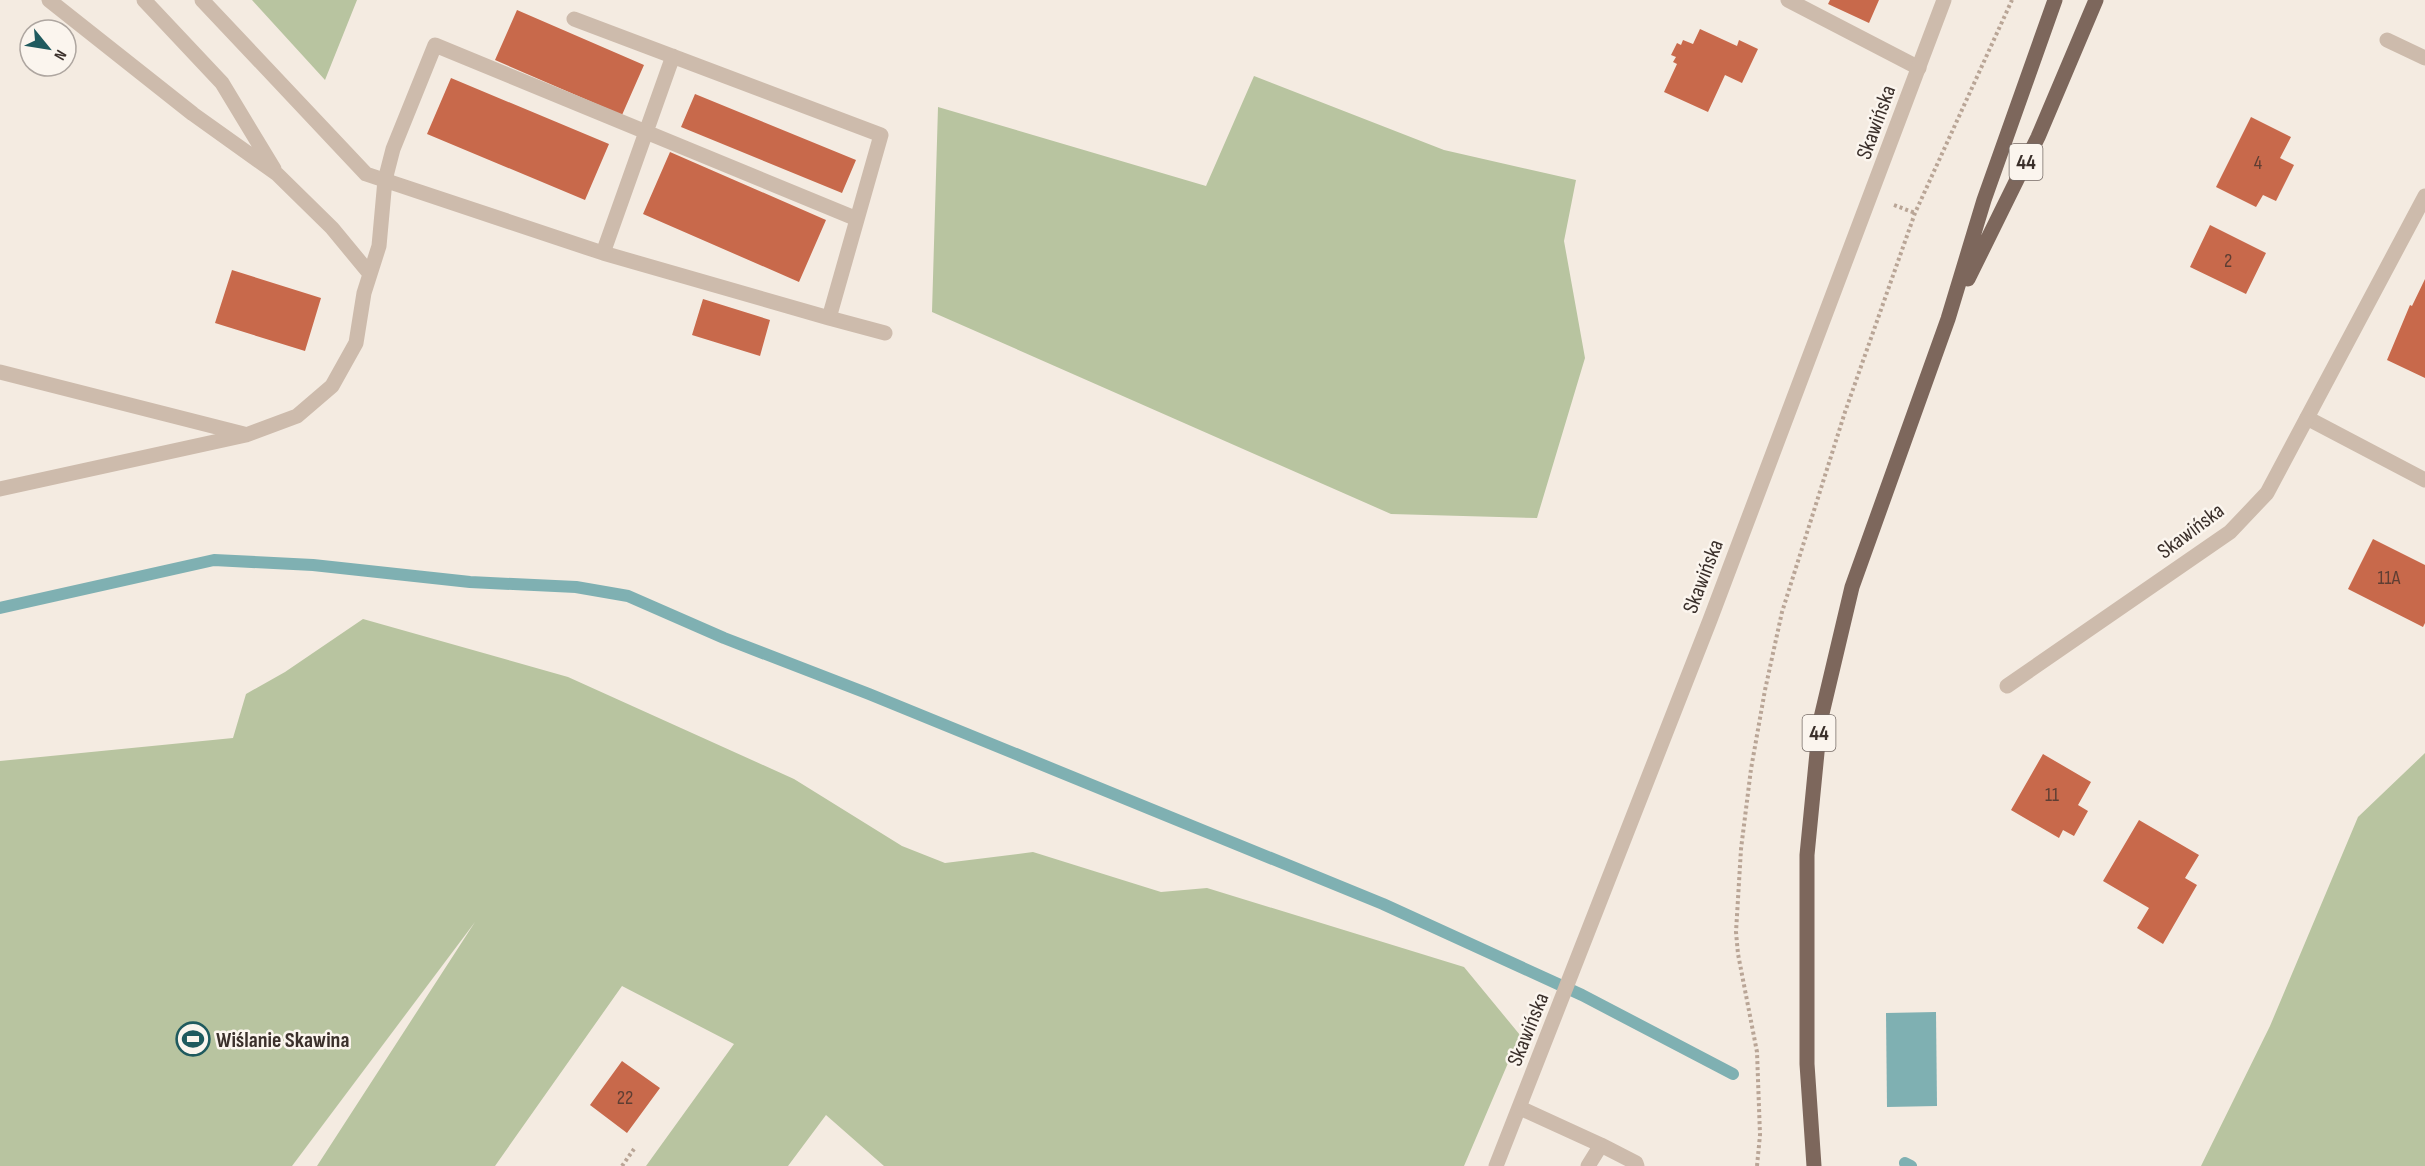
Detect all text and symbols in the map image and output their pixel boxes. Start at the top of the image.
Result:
north arrow [18,18,78,78]
text: N [49,46,70,63]
street label: Skawińska [1851,82,1902,163]
road number: 44 [2010,144,2042,180]
house number: 4 [2254,151,2262,175]
house number: 2 [2224,249,2232,273]
street label: Skawińska [2152,497,2230,565]
street label: Skawińska [1677,536,1730,617]
house number: 11A [2378,566,2401,590]
road number: 44 [1802,715,1836,751]
house number: 11 [2045,783,2059,807]
street label: Skawińska [1501,989,1555,1070]
sports icon: Wiślanie Skawina [175,1021,211,1057]
place label: Wiślanie Skawina [216,1027,349,1054]
house number: 22 [617,1086,633,1110]

